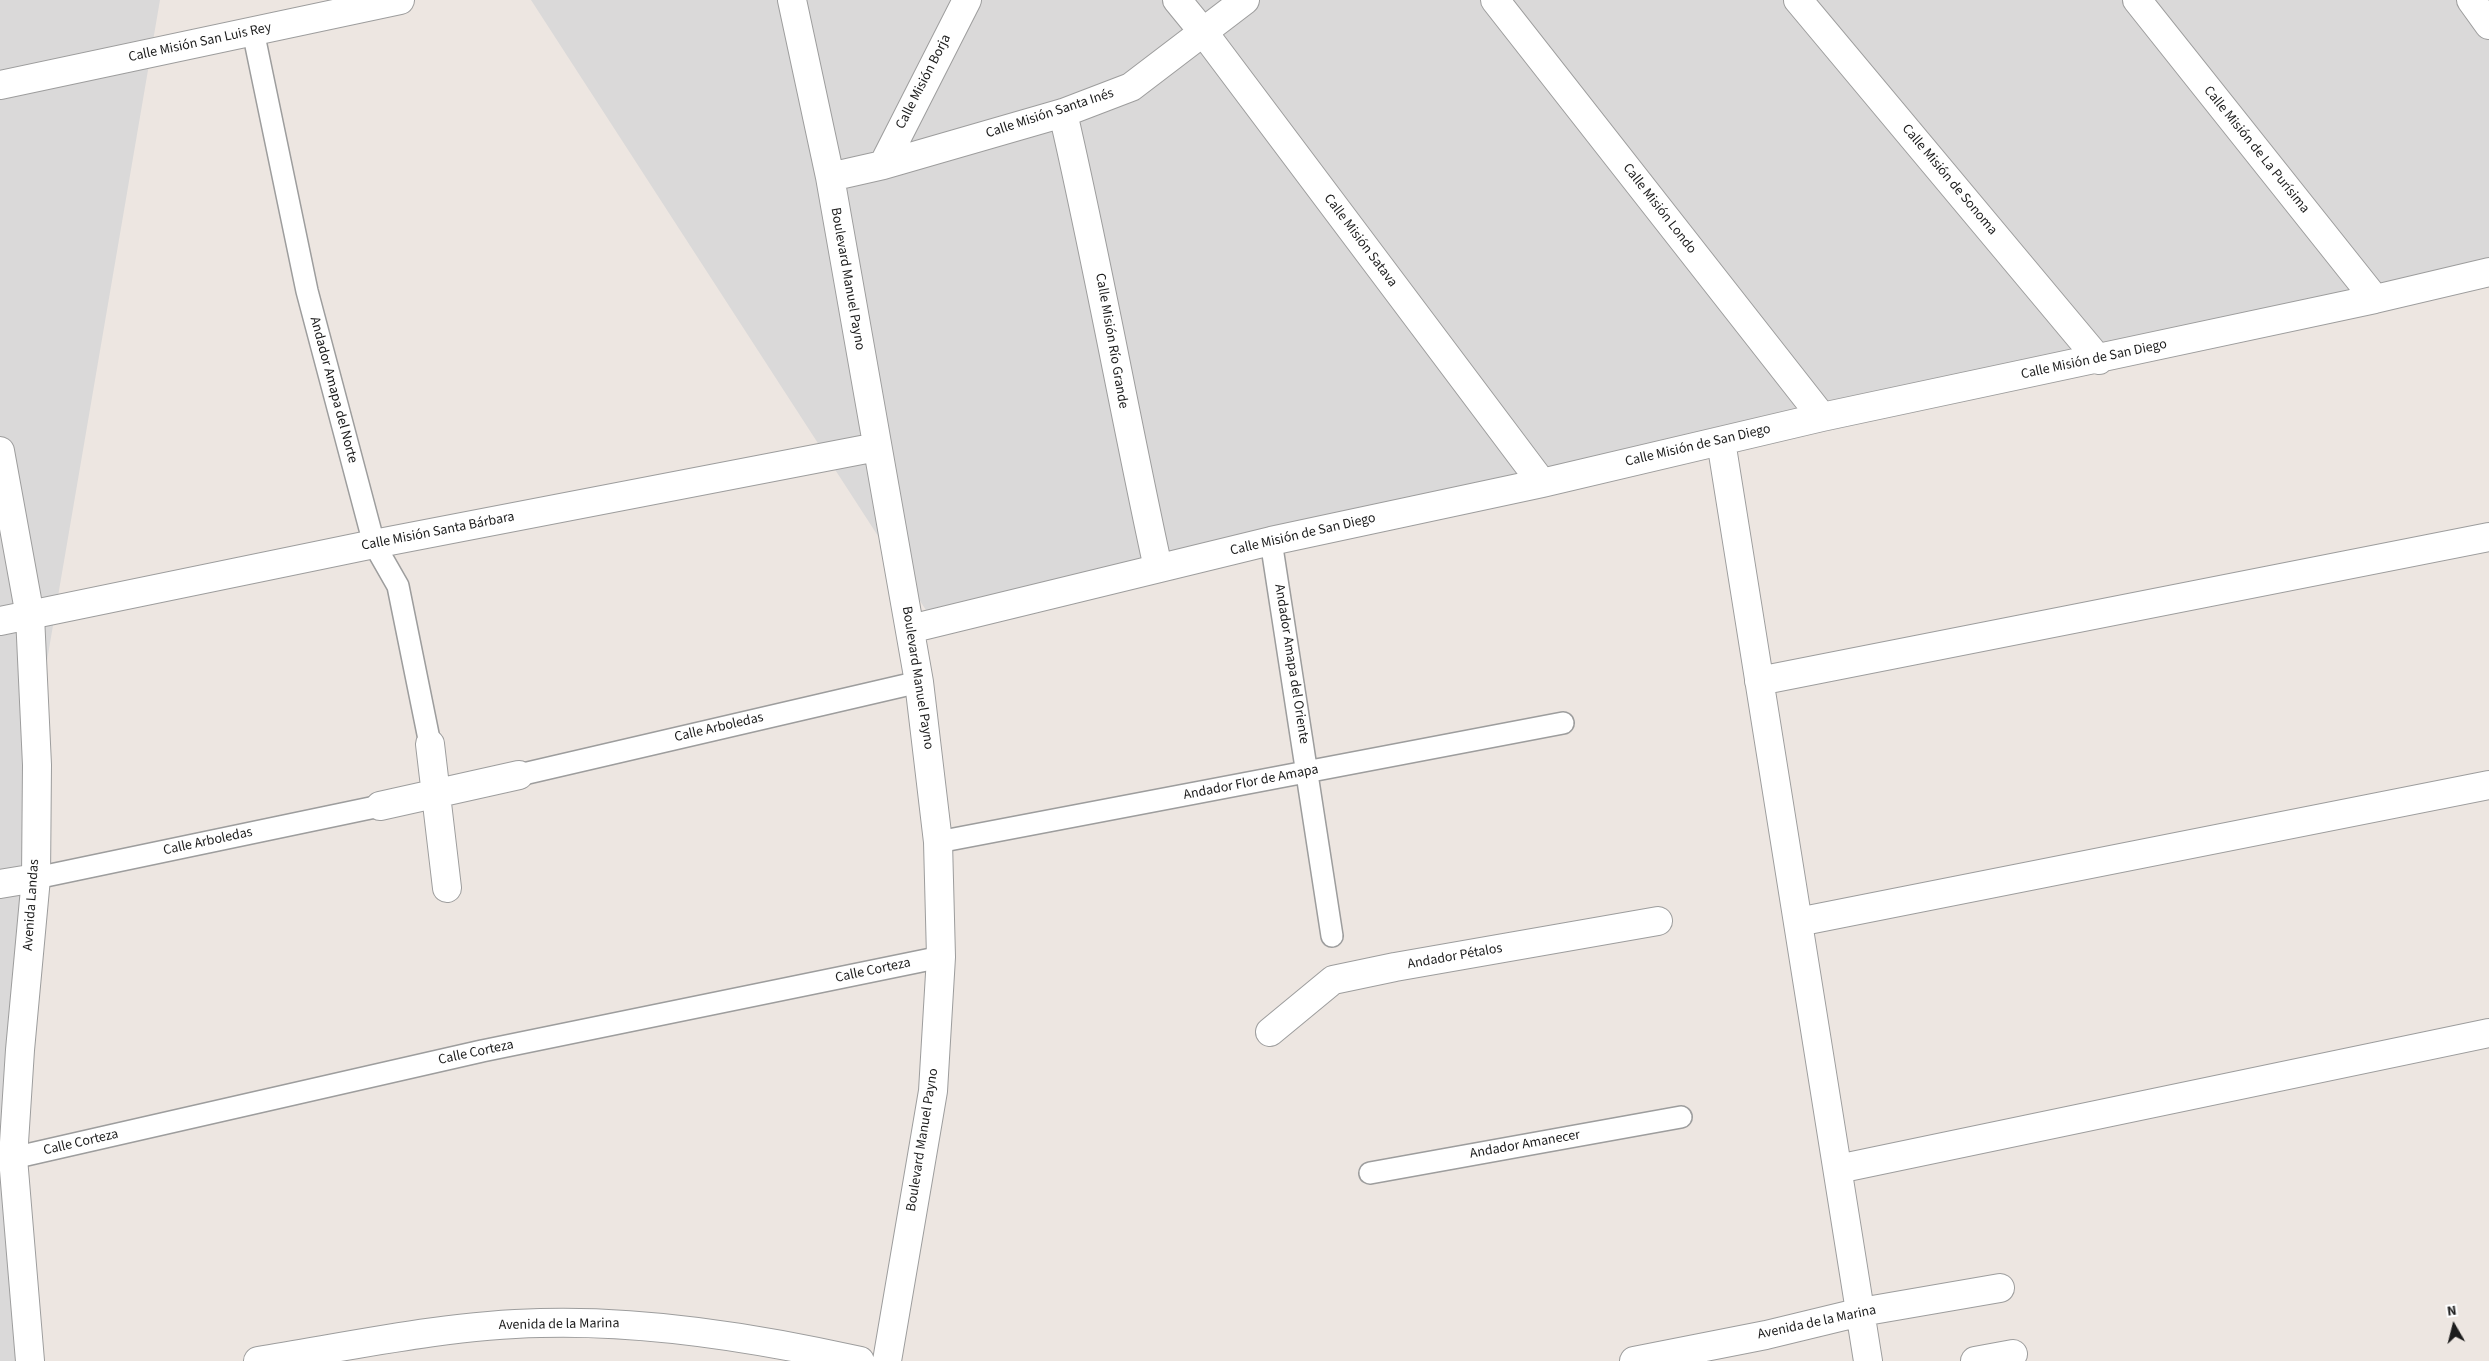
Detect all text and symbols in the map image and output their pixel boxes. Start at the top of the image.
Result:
street label: Calle Misión San Luis Rey [127,20,273,66]
street label: Calle Misión Borja [893,32,955,132]
street label: Calle Misión de La Purísima [2199,83,2313,217]
street label: Calle Misión Santa Inés [984,85,1116,143]
street label: Calle Misión de Sonoma [1898,121,2000,239]
street label: Calle Misión Londo [1618,160,1700,258]
street label: Calle Misión Satava [1320,191,1400,291]
street label: Boulevard Manuel Payno [826,206,868,352]
street label: Calle Misión Río Grande [1091,272,1131,410]
street label: Andador Amapa del Norte [305,315,361,465]
street label: Calle Misión de San Diego [2020,336,2168,384]
street label: Calle Misión de San Diego [1624,421,1772,471]
street label: Calle Misión Santa Bárbara [360,509,516,555]
street label: Calle Misión de San Diego [1229,510,1377,560]
street label: Andador Amapa del Oriente [1270,583,1312,745]
street label: Boulevard Manuel Payno [897,605,937,751]
street label: Calle Arboledas [673,710,765,746]
street label: Andador Flor de Amapa [1182,762,1320,804]
street label: Calle Arboledas [162,824,254,860]
street label: Avenida Landas [20,859,44,951]
street label: Andador Pétalos [1406,940,1504,974]
street label: Calle Corteza [834,955,912,987]
street label: Calle Corteza [437,1037,515,1069]
street label: Boulevard Manuel Payno [903,1067,943,1213]
street label: Calle Corteza [42,1126,120,1160]
street label: Andador Amanecer [1468,1127,1582,1163]
north arrow [2429,1301,2479,1351]
text: N [2446,1301,2458,1322]
street label: Avenida de la Marina [1756,1302,1878,1344]
street label: Avenida de la Marina [498,1316,620,1334]

